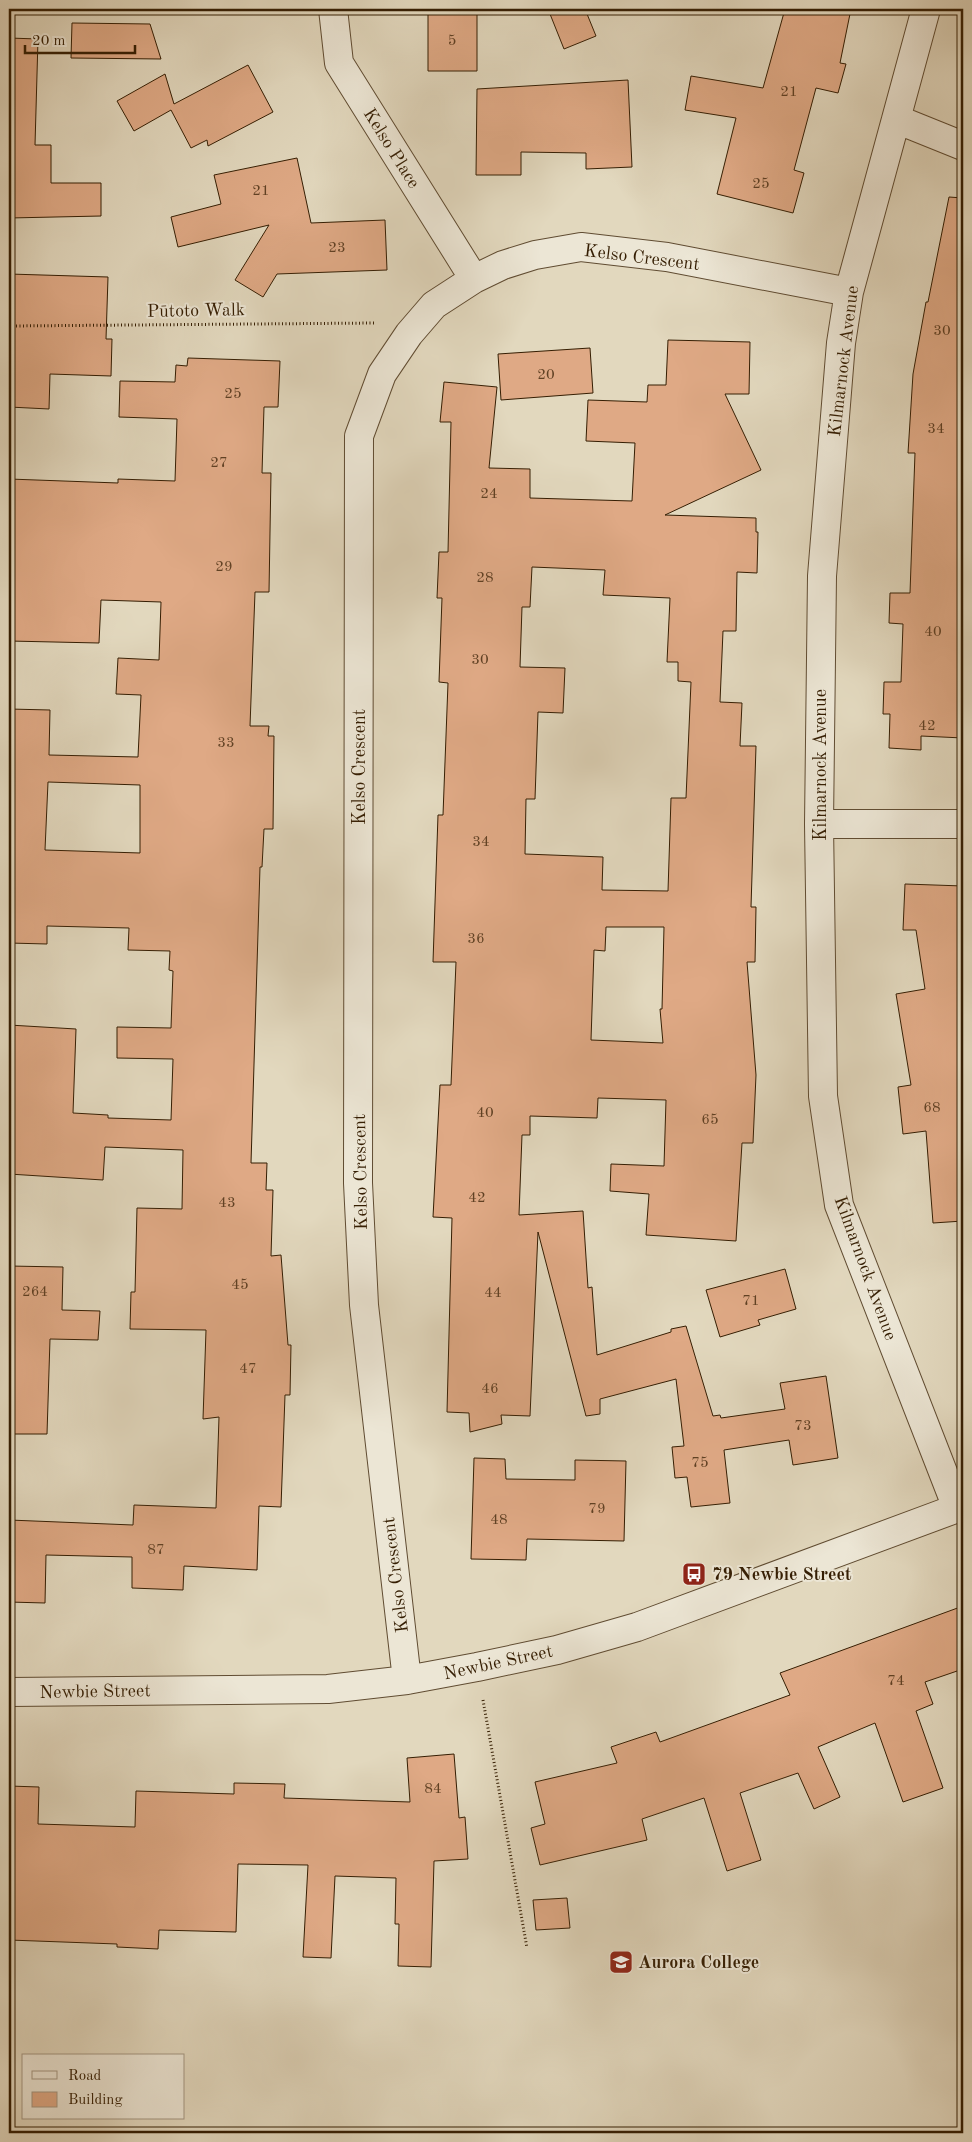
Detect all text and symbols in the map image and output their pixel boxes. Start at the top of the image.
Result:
scale bar [25,22,135,54]
text: 20 m [32,34,66,49]
house number: 5 [448,34,456,49]
house number: 21 [780,85,798,100]
street label: Kelso Place [359,105,423,192]
house number: 25 [752,177,770,192]
house number: 21 [252,184,270,199]
house number: 23 [328,241,346,256]
street label: Kelso Crescent [583,242,701,274]
street label: Kilmarnock Avenue [826,285,862,438]
street label: Pūtoto Walk [147,301,245,321]
house number: 30 [933,324,951,339]
house number: 20 [537,368,555,383]
house number: 25 [224,387,242,402]
house number: 34 [927,422,945,437]
house number: 27 [210,456,228,471]
house number: 24 [480,487,498,502]
house number: 29 [215,560,233,575]
house number: 28 [476,571,494,586]
house number: 40 [924,625,942,640]
house number: 30 [471,653,489,668]
street label: Kilmarnock Avenue [812,689,830,841]
street label: Kelso Crescent [351,709,369,825]
house number: 42 [918,719,936,734]
house number: 33 [217,736,235,751]
house number: 34 [472,835,490,850]
house number: 36 [467,932,485,947]
house number: 68 [923,1101,941,1116]
house number: 40 [476,1106,494,1121]
house number: 65 [701,1113,719,1128]
street label: Kelso Crescent [351,1114,371,1230]
house number: 42 [468,1191,486,1206]
street label: Kilmarnock Avenue [831,1194,900,1343]
house number: 43 [218,1196,236,1211]
house number: 45 [231,1278,249,1293]
house number: 264 [22,1285,48,1300]
house number: 44 [484,1286,502,1301]
house number: 71 [742,1294,760,1309]
house number: 47 [239,1362,257,1377]
house number: 46 [481,1382,499,1397]
house number: 73 [794,1419,812,1434]
house number: 75 [691,1456,709,1471]
house number: 79 [588,1502,606,1517]
house number: 48 [490,1513,508,1528]
street label: Kelso Crescent [380,1516,412,1634]
house number: 87 [147,1543,165,1558]
bus stop icon: 79 Newbie Street [681,1561,707,1587]
place label: 79 Newbie Street [712,1566,852,1584]
street label: Newbie Street [442,1643,554,1683]
house number: 74 [887,1674,905,1689]
street label: Newbie Street [39,1682,151,1702]
house number: 84 [424,1782,442,1797]
school or university icon: Aurora College [608,1949,634,1975]
place label: Aurora College [638,1954,759,1972]
legend [22,2054,185,2120]
text: Road [68,2069,102,2084]
text: Building [68,2093,123,2108]

